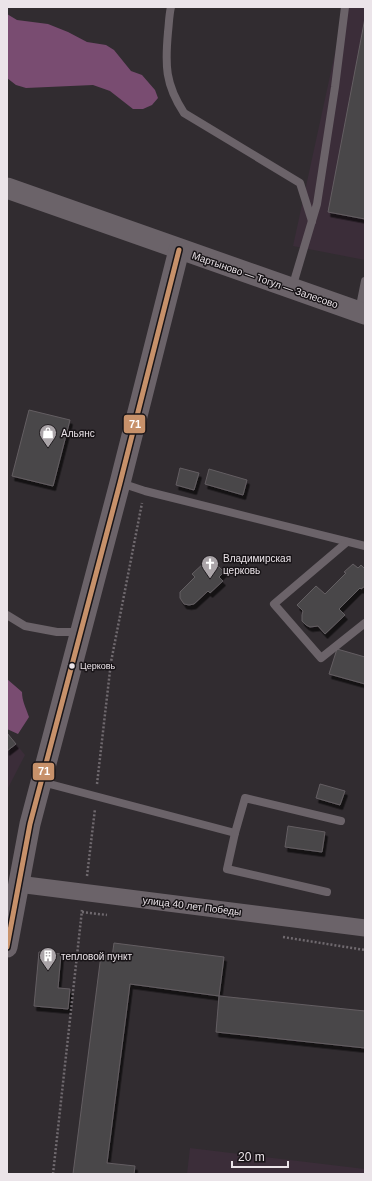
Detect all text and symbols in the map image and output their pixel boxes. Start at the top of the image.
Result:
street label: Мартыново — Тогул — Залесово [191,250,340,310]
line badge: 71 [123,414,146,434]
text: 71 [129,418,141,430]
shop icon: Альянс [38,423,58,448]
place label: Альянс [61,428,95,439]
place label: Владимирская церковь [223,553,291,576]
church icon: Владимирская церковь [200,554,220,579]
marker: Церковь [67,661,77,671]
place label: Церковь [80,661,115,671]
line badge: 71 [32,762,55,781]
text: 71 [38,765,50,777]
street label: улица 40 лет Победы [142,894,242,918]
building icon: тепловой пункт [38,946,58,971]
place label: тепловой пункт [61,951,133,962]
scale bar [232,1143,288,1169]
text: 20 m [238,1150,265,1164]

